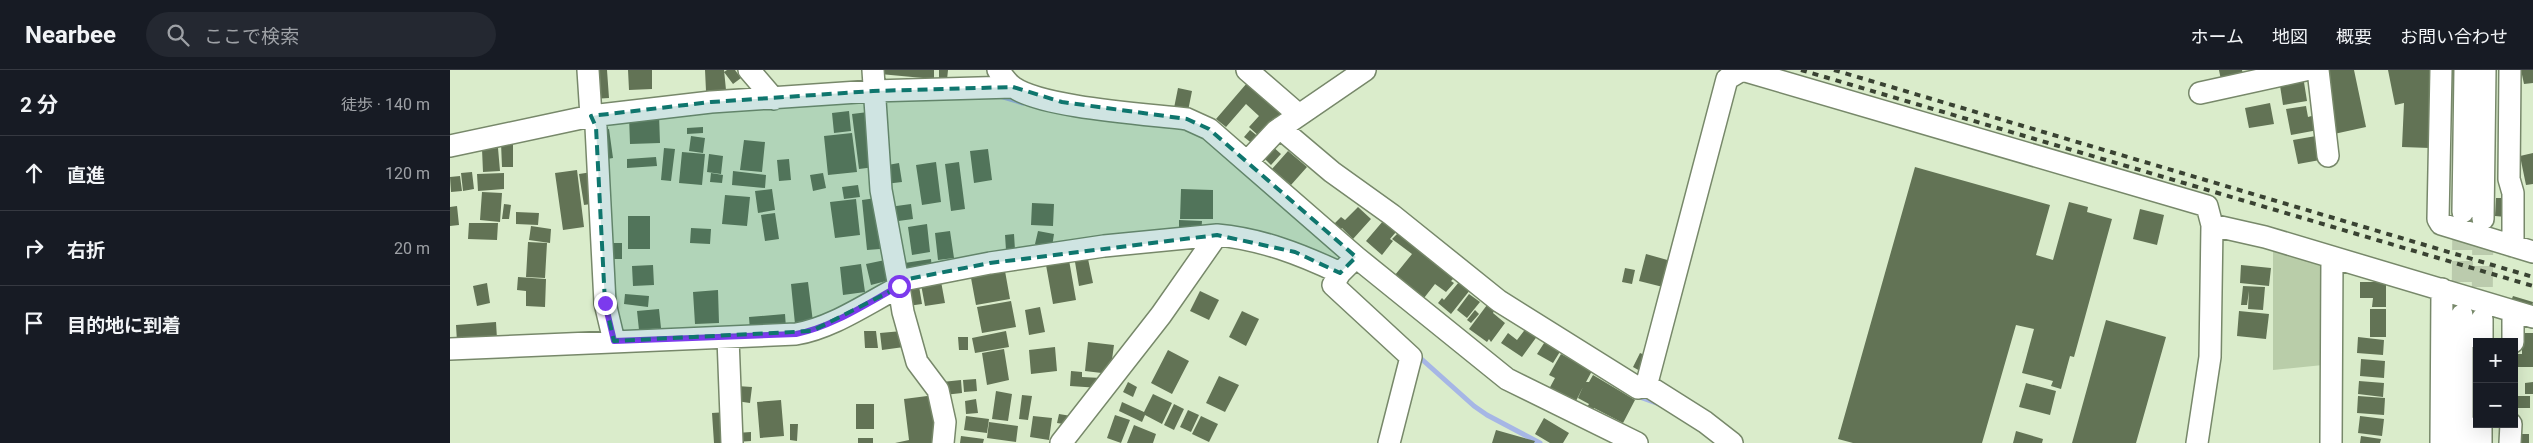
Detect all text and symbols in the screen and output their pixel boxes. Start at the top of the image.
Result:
search box [146,12,496,57]
text: Nearbee [25,21,116,49]
icon: search [164,21,192,49]
text: ここで検索 [204,25,299,48]
text: ホーム [2191,26,2244,47]
text: 地図 [2272,26,2308,47]
text: 概要 [2336,26,2372,47]
text: お問い合わせ [2400,26,2508,47]
text: 2 分 [20,93,58,117]
text: 徒歩 · 140 m [341,95,430,114]
icon: ahead [20,159,48,187]
text: 直進 [67,164,105,187]
text: 120 m [385,164,430,183]
icon: right [20,234,48,262]
text: 右折 [67,239,105,262]
text: 20 m [394,239,430,258]
route start [888,275,911,298]
route end [594,292,617,315]
icon: arrive [20,309,48,337]
text: 目的地に到着 [67,314,181,337]
map controls [2473,338,2518,428]
button: + [2473,338,2518,383]
button: − [2473,383,2518,428]

